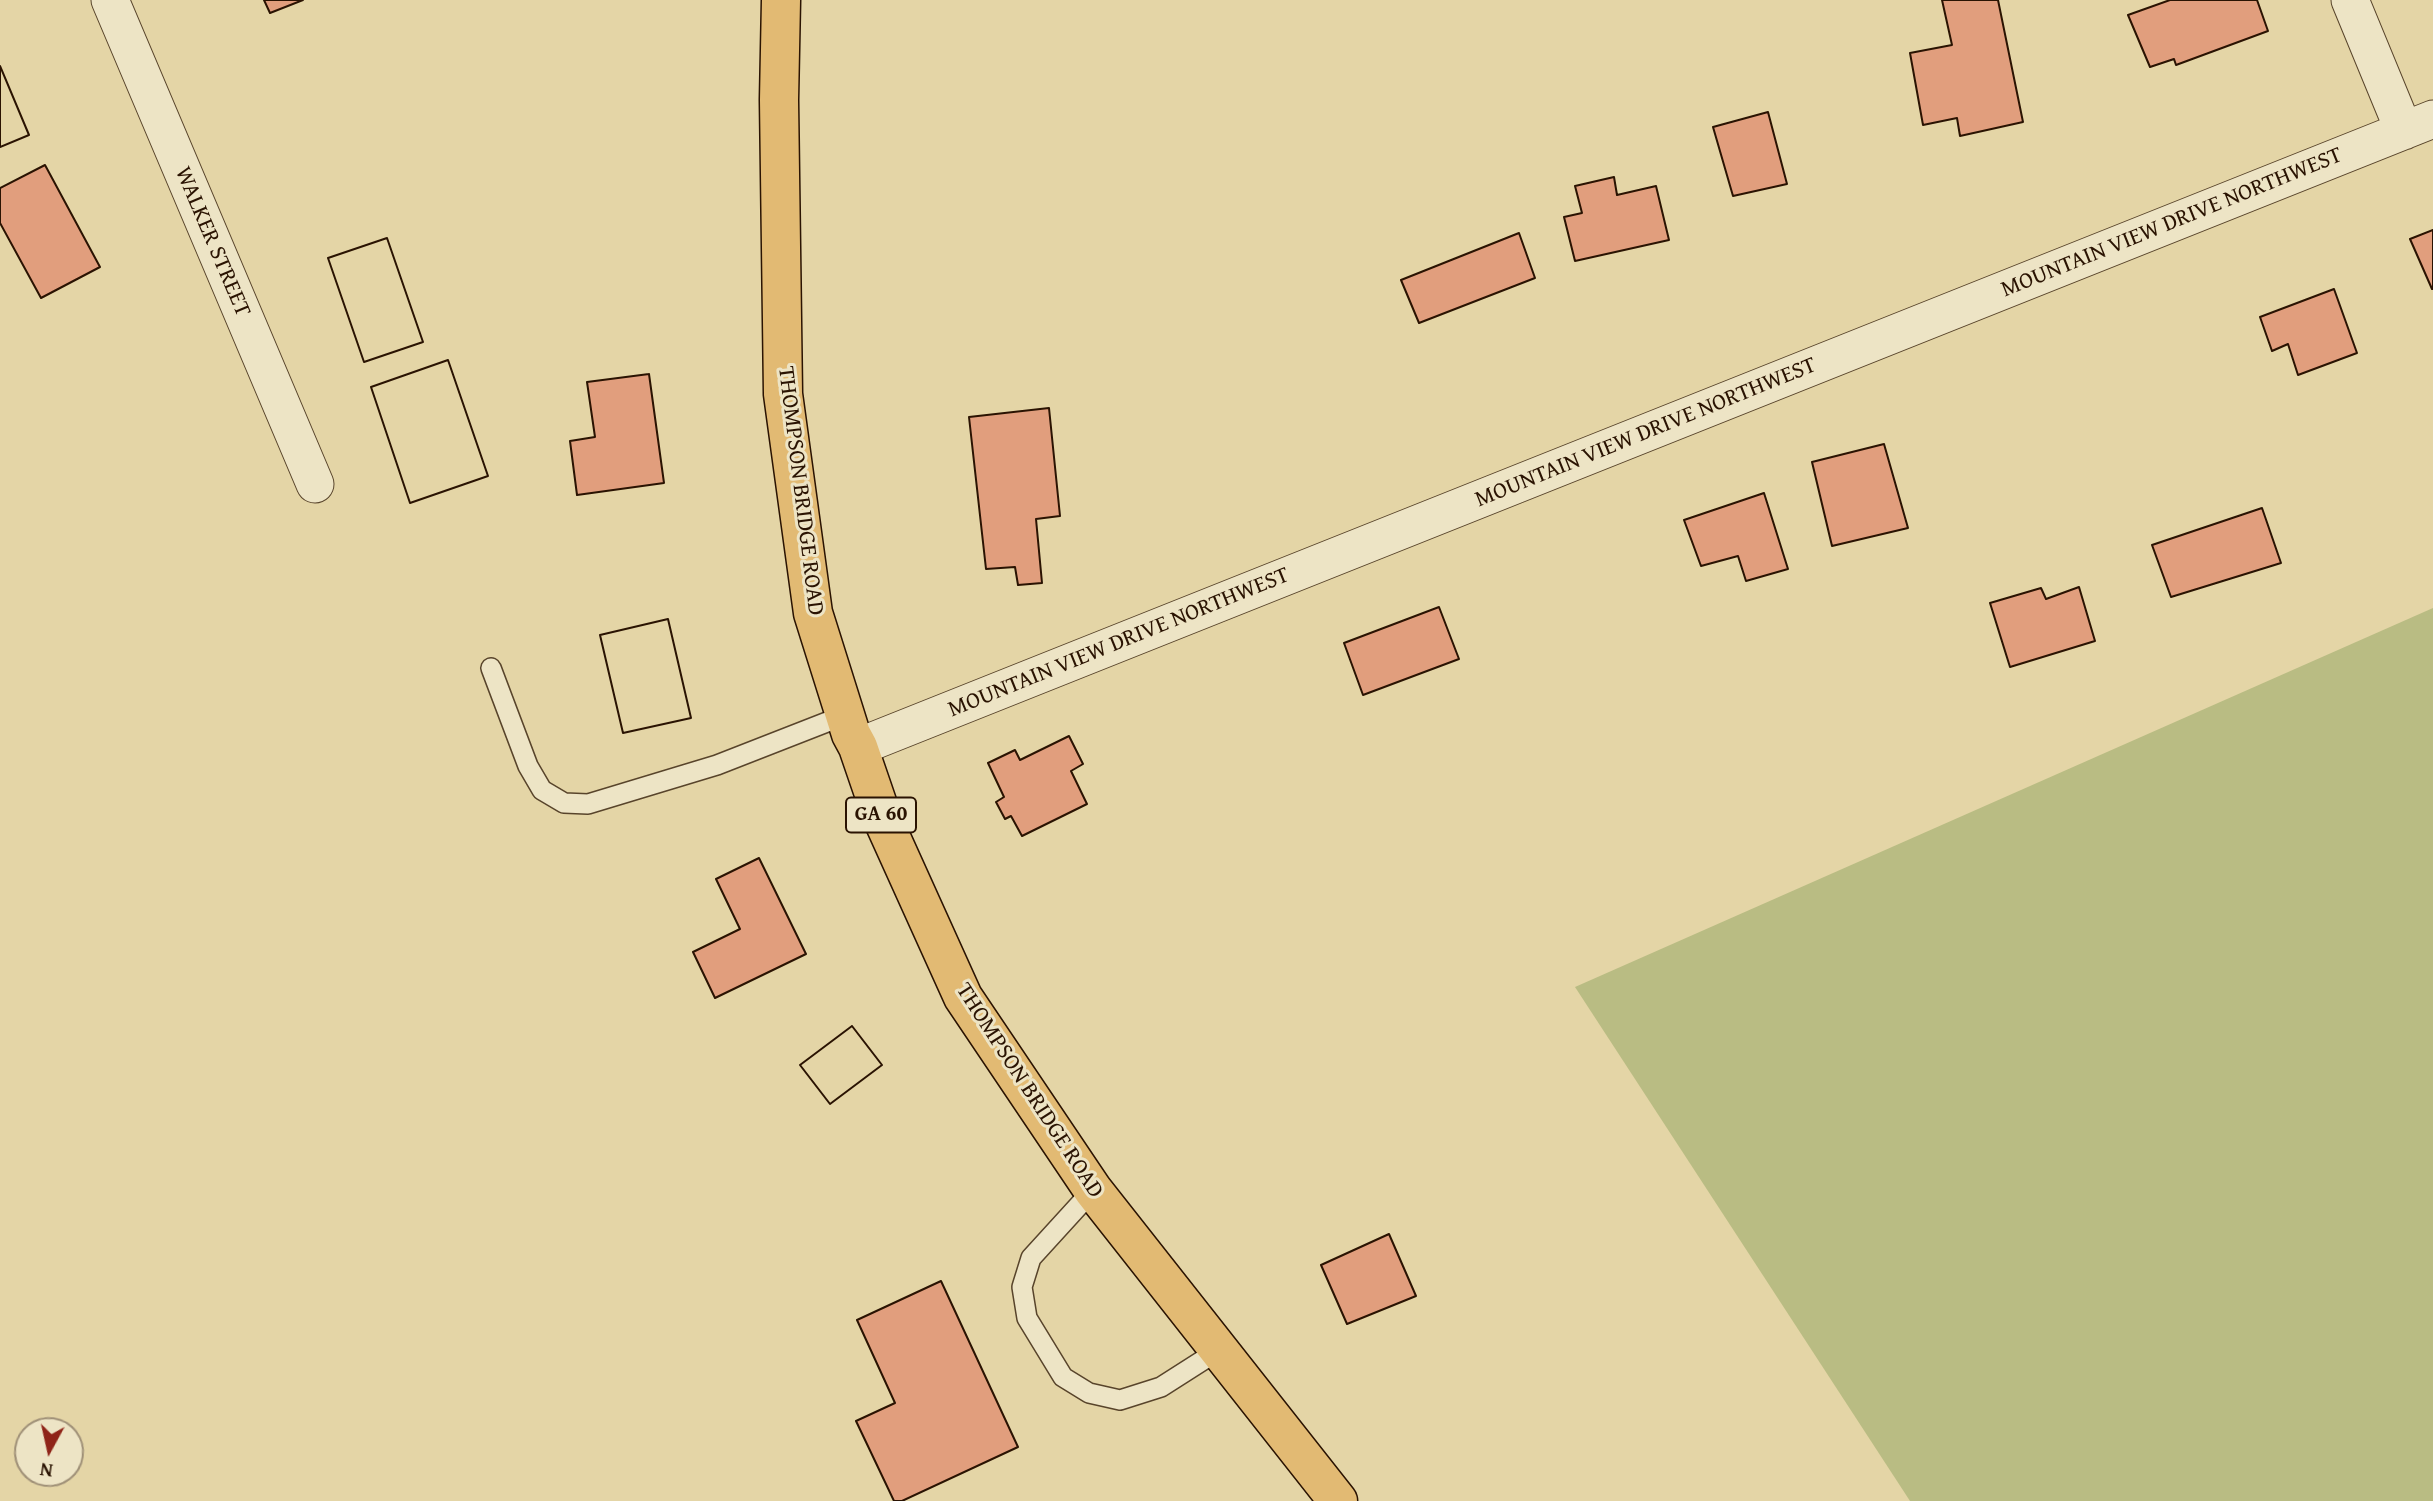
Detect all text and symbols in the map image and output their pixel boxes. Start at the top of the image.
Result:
street label: MOUNTAIN VIEW DRIVE NORTHWEST [1997,142,2347,304]
street label: WALKER STREET [168,163,256,321]
street label: MOUNTAIN VIEW DRIVE NORTHWEST [1471,352,1821,514]
street label: THOMPSON BRIDGE ROAD [771,365,829,617]
street label: MOUNTAIN VIEW DRIVE NORTHWEST [944,562,1294,724]
road number: GA 60 [846,798,916,832]
street label: THOMPSON BRIDGE ROAD [949,978,1109,1204]
north arrow [14,1417,84,1487]
text: N [38,1456,55,1486]

